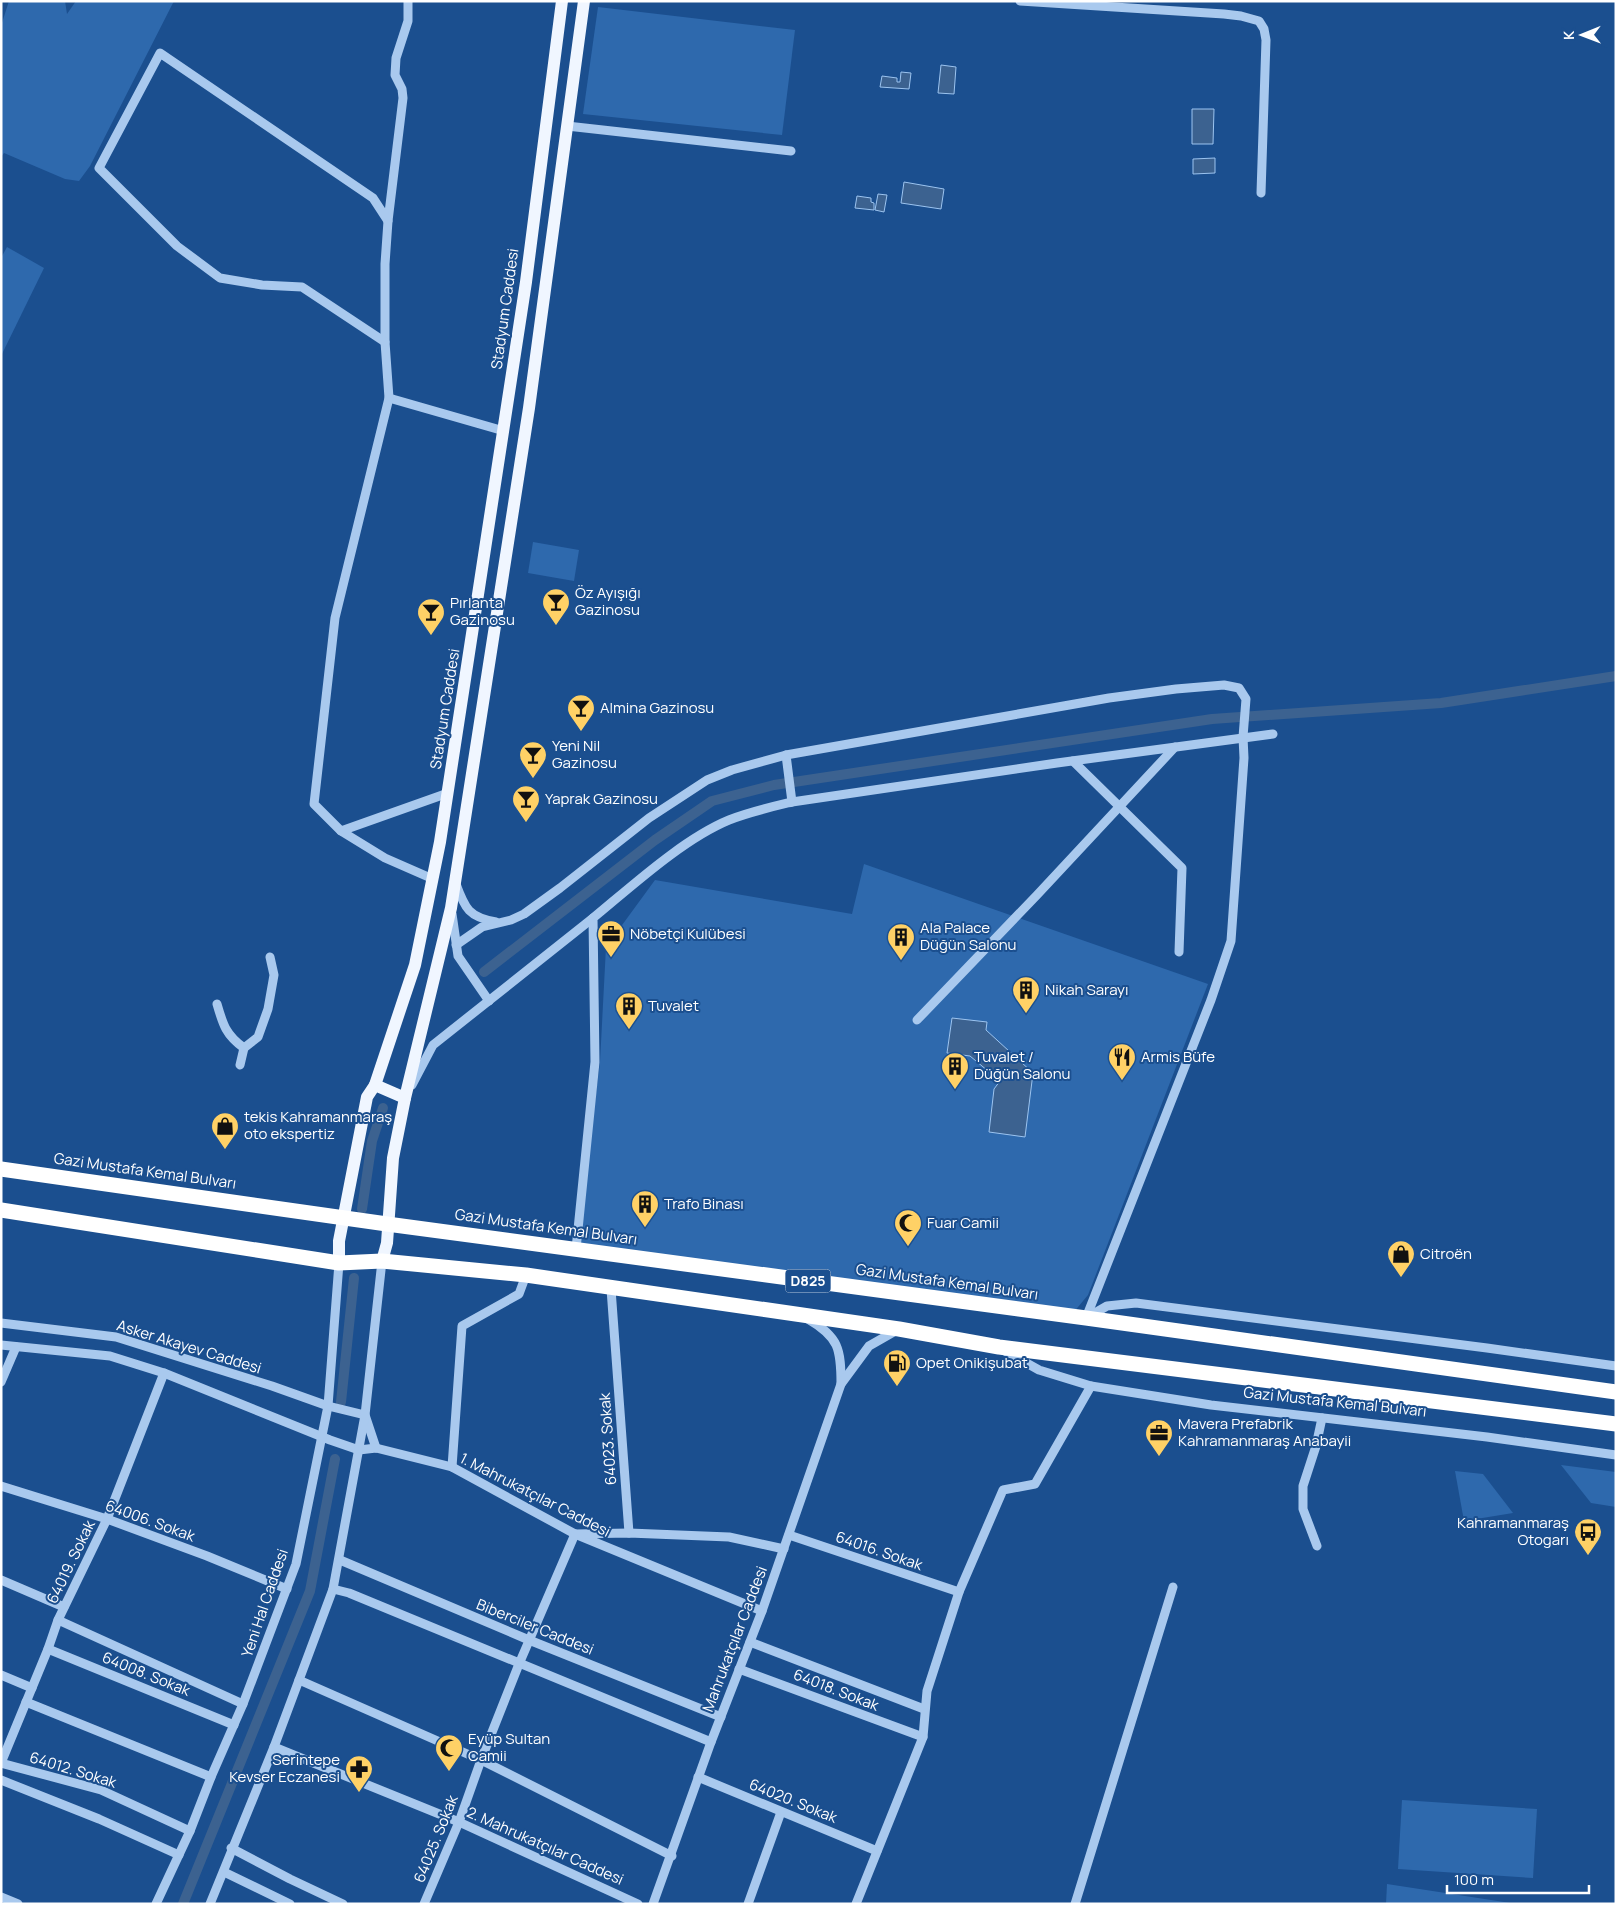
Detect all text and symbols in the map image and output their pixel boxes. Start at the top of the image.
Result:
north arrow [1557,10,1607,60]
text: K [1559,30,1578,40]
street label: Stadyum Caddesi [486,247,523,371]
place label: Öz Ayışığı Gazinosu [575,582,641,620]
bar icon: Öz Ayışığı Gazinosu [541,587,571,626]
place label: Pırlanta Gazinosu [450,592,515,630]
bar icon: Pırlanta Gazinosu [416,597,446,636]
street label: Stadyum Caddesi [425,647,464,771]
bar icon: Almina Gazinosu [566,693,596,732]
place label: Almina Gazinosu [600,697,714,718]
place label: Yeni Nil Gazinosu [552,735,617,773]
bar icon: Yeni Nil Gazinosu [518,740,548,779]
bar icon: Yaprak Gazinosu [511,784,541,823]
place label: Yaprak Gazinosu [545,788,658,809]
place label: Ala Palace Düğün Salonu [920,917,1016,955]
office icon: Nöbetçi Kulübesi [596,919,626,958]
building icon: Ala Palace Düğün Salonu [886,922,916,961]
place label: Nöbetçi Kulübesi [630,923,746,944]
building icon: Nikah Sarayı [1011,975,1041,1014]
place label: Nikah Sarayı [1045,979,1128,1000]
building icon: Tuvalet [614,991,644,1030]
place label: Tuvalet [648,995,699,1016]
restaurant icon: Armis Büfe [1107,1042,1137,1081]
place label: Tuvalet / Düğün Salonu [974,1046,1070,1084]
place label: Armis Büfe [1141,1046,1215,1067]
building icon: Tuvalet / Düğün Salonu [940,1051,970,1090]
place label: tekis Kahramanmaraş oto ekspertiz [244,1106,392,1144]
shop icon: tekis Kahramanmaraş oto ekspertiz [210,1111,240,1150]
street label: Gazi Mustafa Kemal Bulvarı [53,1147,238,1194]
building icon: Trafo Binası [630,1189,660,1228]
place label: Trafo Binası [664,1193,744,1214]
street label: Gazi Mustafa Kemal Bulvarı [454,1203,639,1250]
mosque icon: Fuar Camii [893,1208,923,1247]
place label: Fuar Camii [927,1212,999,1233]
shop icon: Citroën [1386,1239,1416,1278]
place label: Citroën [1420,1243,1472,1264]
street label: Gazi Mustafa Kemal Bulvarı [855,1258,1040,1305]
road number: D825 [786,1270,830,1292]
street label: Asker Akayev Caddesi [114,1315,264,1379]
fuel station icon: Opet Onikişubat [882,1348,912,1387]
place label: Opet Onikişubat [916,1352,1028,1373]
street label: Gazi Mustafa Kemal Bulvarı [1242,1381,1428,1422]
street label: 64023. Sokak [594,1392,621,1486]
place label: Mavera Prefabrik Kahramanmaraş Anabayii [1178,1413,1351,1451]
office icon: Mavera Prefabrik Kahramanmaraş Anabayii [1144,1418,1174,1457]
street label: 1. Mahrukatçılar Caddesi [456,1447,614,1542]
street label: 64006. Sokak [102,1495,198,1547]
place label: Kahramanmaraş Otogarı [1457,1512,1569,1550]
street label: 64019. Sokak [41,1516,100,1607]
bus stop icon: Kahramanmaraş Otogarı [1573,1517,1603,1556]
street label: 64016. Sokak [833,1526,926,1575]
street label: Yeni Hal Caddesi [236,1546,293,1660]
street label: Mahrukatçılar Caddesi [697,1563,772,1715]
street label: Biberciler Caddesi [473,1593,597,1660]
street label: 64008. Sokak [99,1646,194,1701]
street label: 64018. Sokak [790,1664,882,1716]
place label: Eyüp Sultan Camii [468,1728,550,1766]
mosque icon: Eyüp Sultan Camii [434,1733,464,1772]
street label: 64012. Sokak [27,1746,120,1793]
place label: Serintepe Kevser Eczanesi [229,1749,340,1787]
pharmacy icon: Serintepe Kevser Eczanesi [344,1754,374,1793]
street label: 64020. Sokak [746,1773,841,1828]
street label: 64025. Sokak [408,1791,463,1886]
street label: 2. Mahrukatçılar Caddesi [463,1801,627,1890]
scale bar [1447,1862,1590,1894]
text: 100 m [1454,1869,1494,1890]

